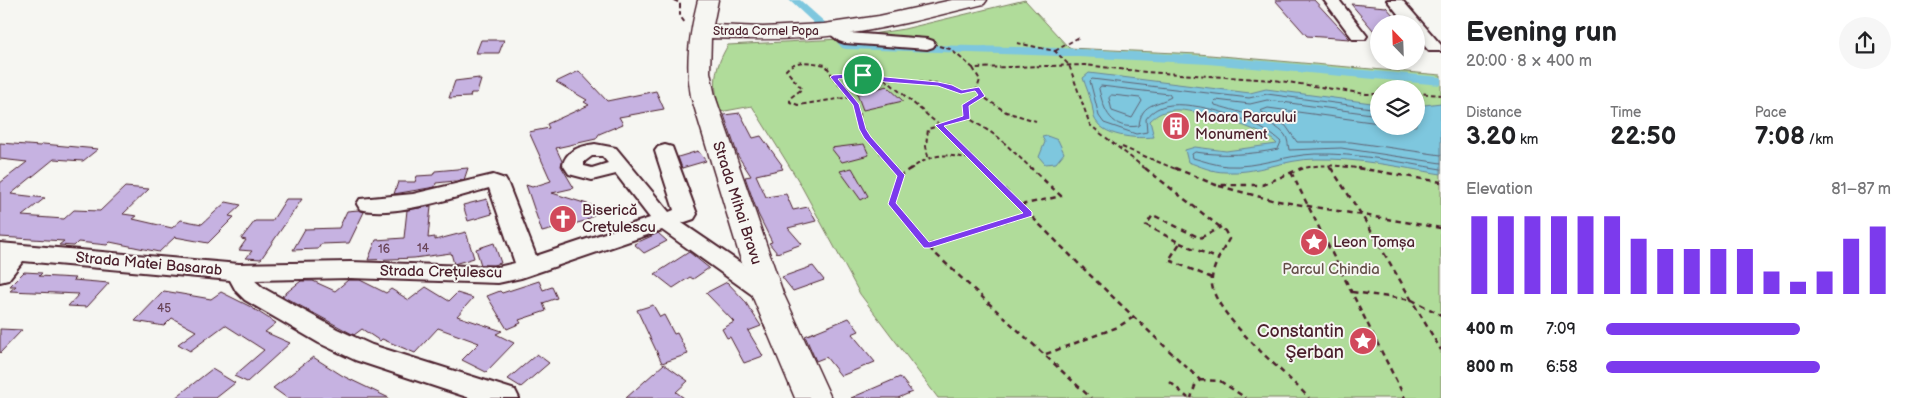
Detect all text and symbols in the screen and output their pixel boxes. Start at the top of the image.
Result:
north arrow [1370,15,1425,70]
map controls [1370,15,1425,135]
text: Evening run [1466,16,1617,49]
button: share [1839,17,1891,69]
street label: Strada Cornel Popa [713,24,819,39]
text: 20:00 · 8 × 400 m [1466,52,1592,71]
pin [842,54,884,96]
icon: arrive [849,61,877,89]
button: layers [1370,80,1425,135]
text: Distance [1466,104,1522,121]
text: Time [1610,104,1641,121]
text: Pace [1755,104,1787,121]
place label: Moara Parcului Monument [1195,108,1297,144]
building icon: Moara Parcului Monument [1161,111,1191,141]
text: 3.20 [1466,121,1516,152]
text: 22:50 [1610,121,1676,152]
text: 7:08 [1755,121,1805,152]
text: km [1516,131,1538,148]
text: /km [1805,131,1834,148]
street label: Strada Mihai Bravu [708,139,766,267]
text: Elevation [1466,180,1533,199]
text: 81–87 m [1831,180,1891,199]
place label: Biserică Crețulescu [582,201,656,237]
church icon: Biserică Crețulescu [548,204,578,234]
place icon: Leon Tomșa [1299,227,1329,257]
place label: Leon Tomșa [1333,233,1415,252]
house number: 14 [417,241,430,256]
house number: 16 [378,242,390,257]
street label: Strada Matei Basarab [75,248,224,280]
park label: Parcul Chindia [1282,260,1380,279]
street label: Strada Crețulescu [380,261,502,283]
house number: 45 [157,301,171,316]
text: 400 m [1466,320,1513,339]
text: 7:09 [1546,320,1576,339]
place label: Constantin Şerban [1257,321,1344,363]
place icon: Constantin Şerban [1348,326,1378,356]
text: 800 m [1466,358,1514,377]
text: 6:58 [1546,358,1578,377]

